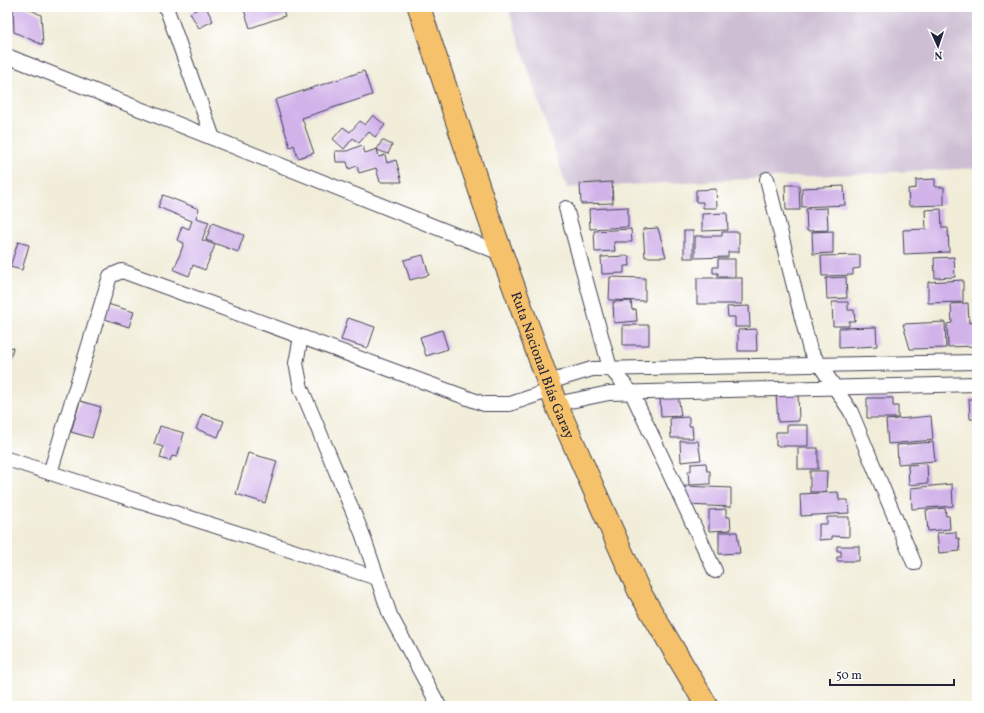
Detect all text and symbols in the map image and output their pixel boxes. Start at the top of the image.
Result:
north arrow [918,26,958,66]
text: N [934,47,943,62]
street label: Ruta Nacional Blás Garay [505,289,578,443]
scale bar [830,661,954,687]
text: 50 m [836,668,862,684]

